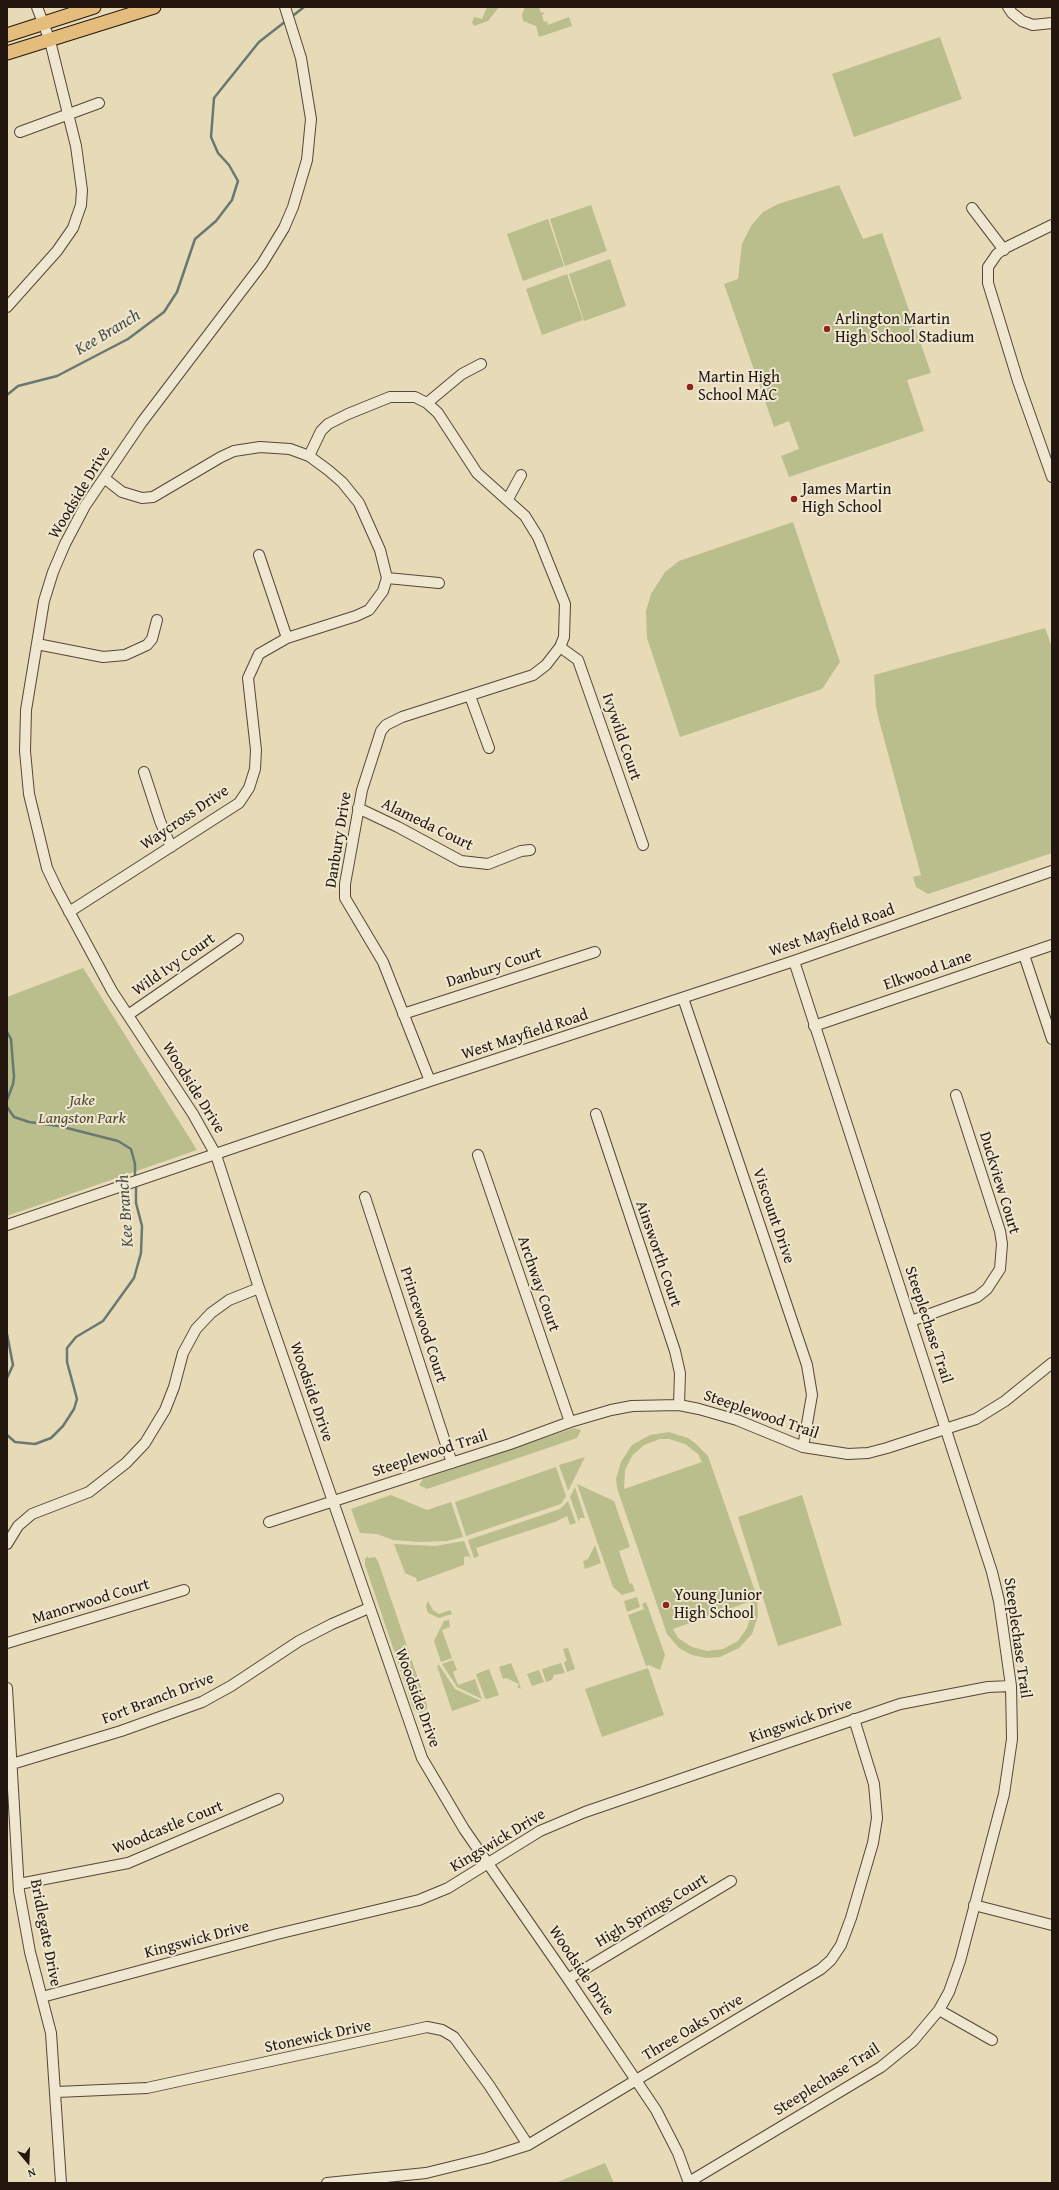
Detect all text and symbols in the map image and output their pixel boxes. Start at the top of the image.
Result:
water label: Kee Branch [72,306,144,360]
place label: Arlington Martin High School Stadium [835,310,974,348]
marker: Arlington Martin High School Stadium [822,324,832,334]
place label: Martin High School MAC [698,368,780,406]
marker: Martin High School MAC [685,382,695,392]
street label: Woodside Drive [45,443,115,543]
place label: James Martin High School [802,480,891,518]
marker: James Martin High School [789,494,799,504]
street label: Ivywild Court [597,691,645,783]
street label: Waycross Drive [137,781,233,855]
street label: Danbury Drive [322,791,356,889]
street label: Alameda Court [378,795,476,855]
street label: West Mayfield Road [767,900,897,962]
street label: Wild Ivy Court [129,929,219,1001]
street label: Danbury Court [444,944,544,992]
street label: Elkwood Lane [881,947,975,995]
street label: West Mayfield Road [459,1006,591,1064]
street label: Woodside Drive [157,1039,229,1137]
park label: Jake Langston Park [38,1091,126,1129]
street label: Duckview Court [974,1130,1024,1236]
street label: Viscount Drive [748,1166,798,1266]
water label: Kee Branch [113,1174,139,1248]
street label: Ainsworth Court [631,1198,685,1310]
street label: Archway Court [513,1234,563,1334]
street label: Steeplechase Trail [900,1264,956,1386]
street label: Princewood Court [395,1265,451,1385]
street label: Woodside Drive [285,1340,337,1444]
street label: Steeplewood Trail [701,1386,821,1444]
street label: Steeplewood Trail [370,1426,490,1482]
street label: Manorwood Court [30,1575,152,1629]
street label: Steeplechase Trail [999,1576,1035,1700]
place label: Young Junior High School [674,1586,762,1624]
marker: Young Junior High School [661,1600,671,1610]
street label: Woodside Drive [390,1646,444,1750]
street label: Fort Branch Drive [99,1669,217,1729]
street label: Kingswick Drive [747,1694,855,1748]
street label: Woodcastle Court [110,1797,226,1859]
street label: Kingswick Drive [447,1805,549,1877]
street label: High Springs Court [592,1870,712,1952]
street label: Bridlegate Drive [25,1878,65,1988]
street label: Kingswick Drive [143,1917,251,1963]
street label: Woodside Drive [544,1922,618,2020]
street label: Three Oaks Drive [639,1990,747,2066]
street label: Stonewick Drive [263,2016,373,2058]
street label: Steeplechase Trail [770,2040,884,2120]
north arrow [8,2142,48,2182]
text: N [26,2165,38,2182]

